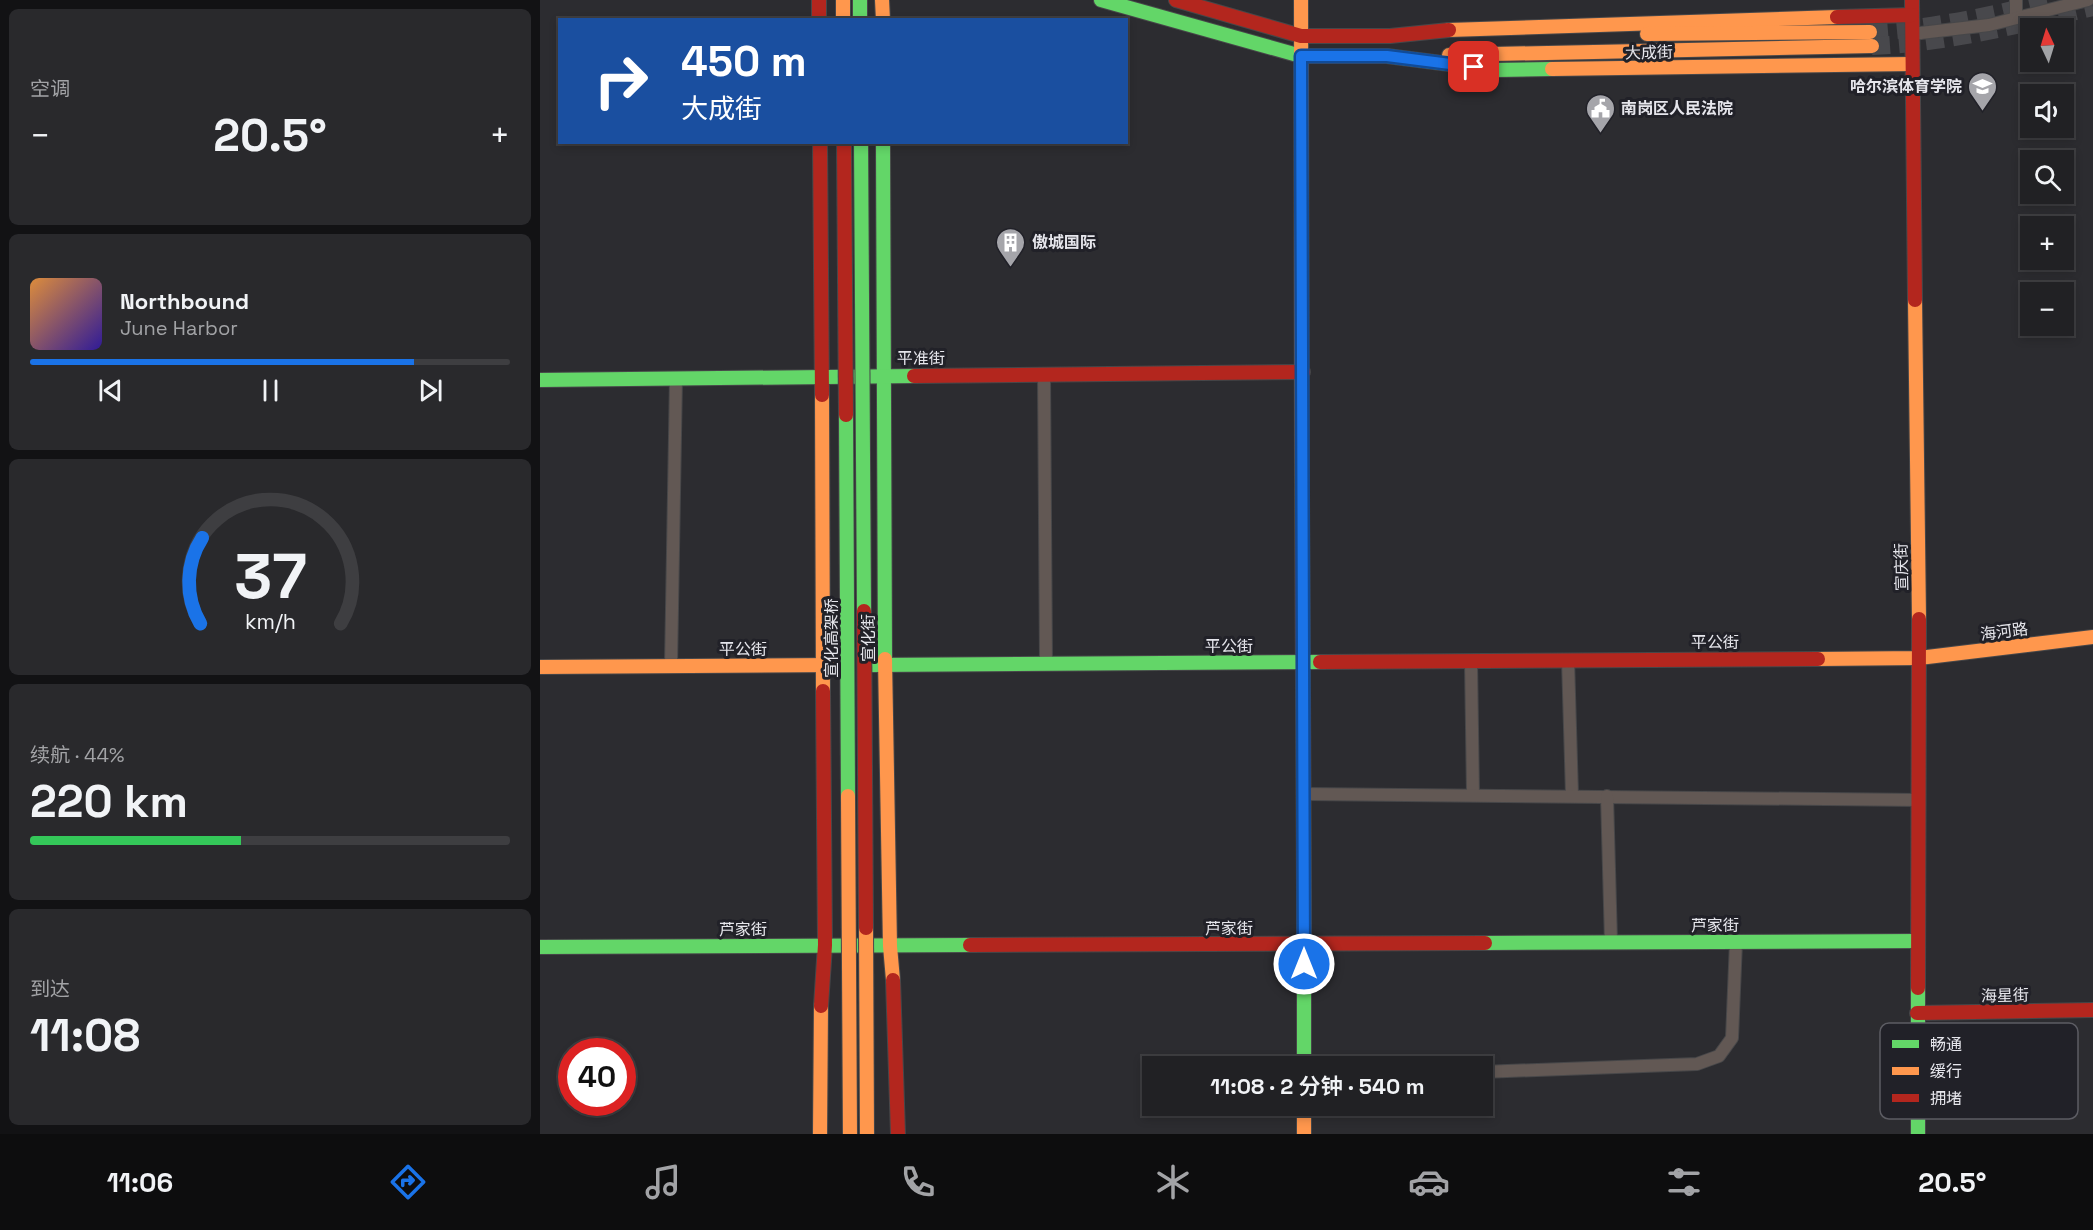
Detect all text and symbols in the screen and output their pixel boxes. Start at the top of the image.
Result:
north arrow [2020,18,2074,72]
map controls [2020,18,2074,336]
text: 450 m [681,35,807,88]
pin [1448,41,1499,92]
icon: right [582,42,660,120]
street label: 大成街 [1625,42,1673,63]
icon: arrive [1457,50,1490,83]
school or university icon: 哈尔滨体育学院 [1967,70,1999,112]
text: 空调 [30,76,70,102]
place label: 哈尔滨体育学院 [1850,76,1962,97]
button: sound [2020,84,2074,138]
text: 大成街 [681,91,762,126]
public building icon: 南岗区人民法院 [1584,92,1616,134]
place label: 南岗区人民法院 [1621,98,1733,119]
text: 20.5° [213,107,327,164]
text: − [30,115,50,157]
text: + [490,115,510,157]
button: search [2020,150,2074,204]
button: + [2020,216,2074,270]
building icon: 傲城国际 [995,226,1027,268]
place label: 傲城国际 [1032,232,1096,253]
button: − [2020,282,2074,336]
text: Northbound [120,287,249,315]
text: June Harbor [120,315,238,341]
street label: 平准街 [897,348,945,369]
icon: previous [94,374,127,407]
icon: pause [254,374,287,407]
icon: next [414,374,447,407]
text: 37 [234,537,306,616]
street label: 宣庆街 [1891,543,1912,591]
street label: 宣化高架桥 [821,598,842,678]
text: km/h [244,608,296,635]
street label: 宣化街 [858,614,879,662]
street label: 海河路 [1979,618,2029,645]
street label: 平公街 [1691,632,1739,653]
street label: 平公街 [1205,636,1253,657]
street label: 平公街 [719,639,767,660]
text: 续航 · 44% [30,742,124,768]
text: 220 km [30,773,188,830]
street label: 芦家街 [1691,915,1739,936]
street label: 芦家街 [1205,918,1253,939]
street label: 芦家街 [719,919,767,940]
position arrow [1272,932,1336,996]
text: 到达 [30,976,70,1002]
street label: 海星街 [1981,985,2029,1006]
text: 11:08 [30,1007,140,1064]
legend [1880,1023,2078,1119]
text: 畅通 [1930,1034,1962,1055]
speed limit sign: 40 [558,1038,636,1116]
text: 缓行 [1930,1061,1962,1082]
text: 11:08 · 2 分钟 · 540 m [1210,1072,1425,1100]
text: 拥堵 [1930,1088,1962,1109]
icon: directions [387,1161,429,1203]
icon: music [642,1161,684,1203]
icon: phone [897,1161,939,1203]
icon: climate [1152,1161,1194,1203]
icon: car [1408,1161,1450,1203]
icon: filters [1663,1161,1705,1203]
text: 11:06 [107,1165,173,1200]
text: 20.5° [1918,1165,1986,1200]

